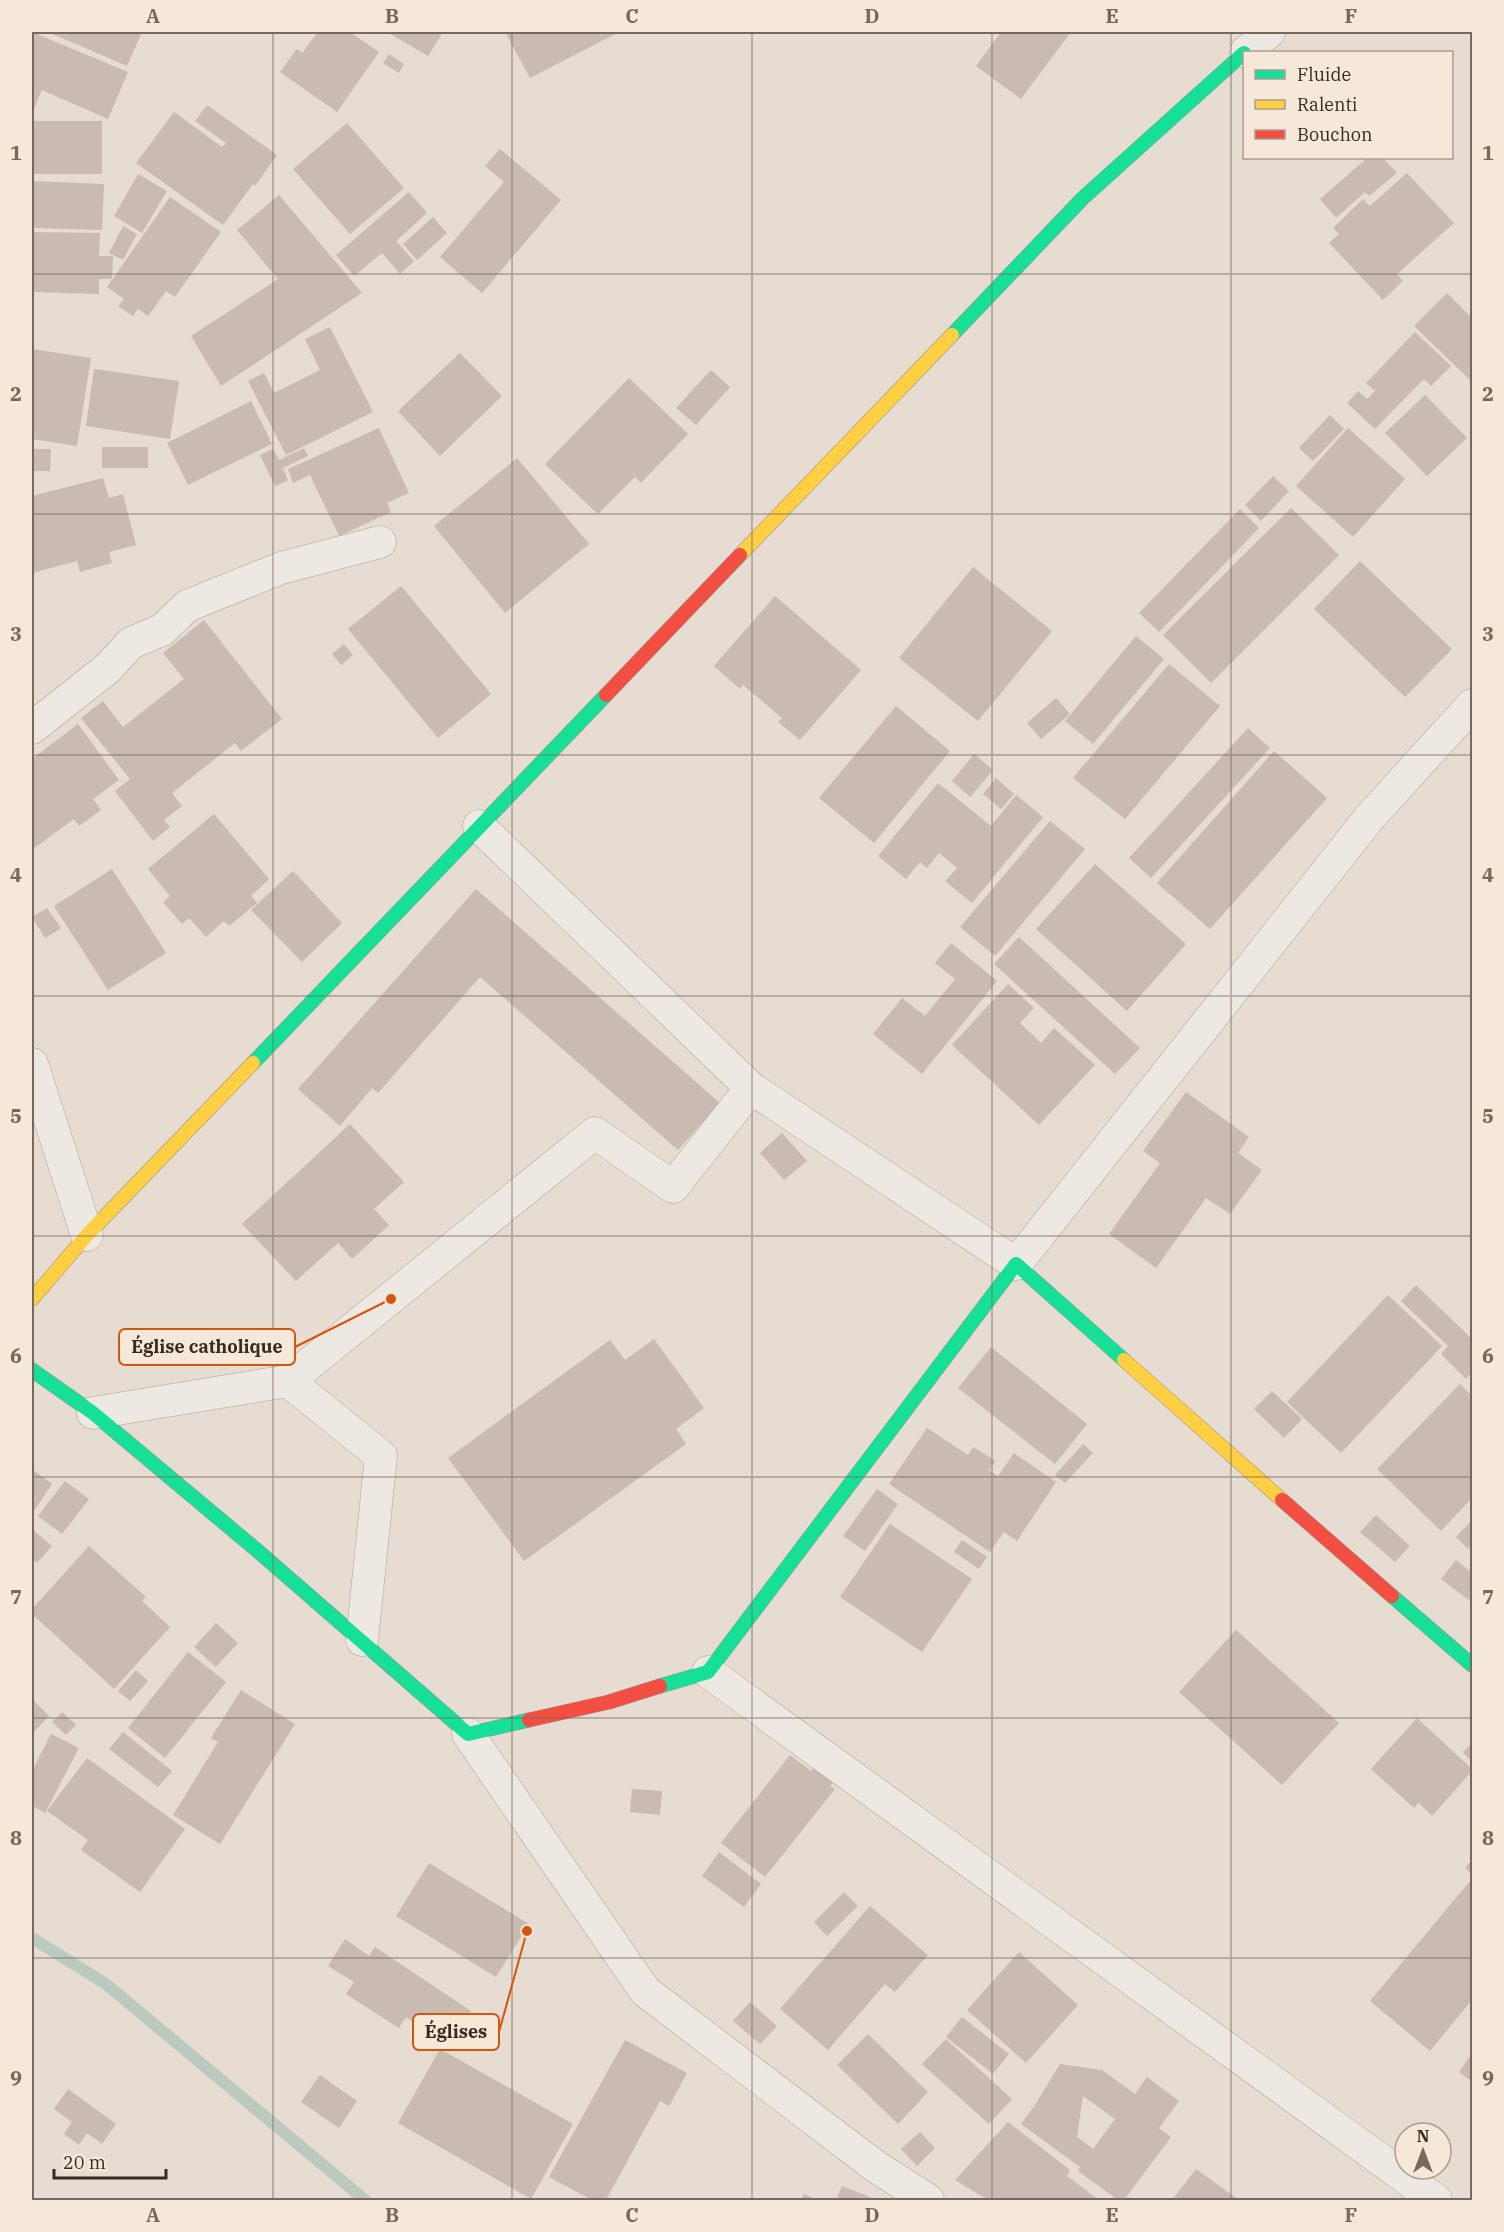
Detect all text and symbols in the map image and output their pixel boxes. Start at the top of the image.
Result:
text: A [146,2,160,29]
text: B [385,2,399,29]
text: C [625,2,639,29]
text: D [864,2,880,29]
text: E [1105,2,1119,29]
text: F [1345,2,1357,29]
legend [1243,51,1453,159]
text: Fluide [1297,63,1351,86]
text: Ralenti [1297,93,1358,116]
text: Bouchon [1297,123,1373,146]
text: 1 [10,139,22,166]
text: 1 [1482,139,1494,166]
text: 2 [10,380,22,407]
text: 2 [1482,380,1494,407]
text: 3 [10,620,22,647]
text: 3 [1482,620,1494,647]
text: 4 [10,861,22,888]
text: 4 [1482,861,1494,888]
text: 5 [10,1102,22,1129]
text: 5 [1482,1102,1494,1129]
callout: Église catholique [119,1329,295,1365]
text: Église catholique [131,1334,283,1358]
text: 6 [10,1342,22,1369]
text: 6 [1482,1342,1494,1369]
text: 7 [10,1583,22,1610]
text: 7 [1482,1583,1494,1610]
text: 8 [10,1824,22,1851]
text: 8 [1482,1824,1494,1851]
callout: Églises [413,2014,499,2050]
text: Églises [425,2019,487,2043]
text: 9 [10,2064,22,2091]
text: 9 [1482,2064,1494,2091]
north arrow [1393,2121,1453,2181]
text: N [1417,2126,1429,2146]
scale bar [54,2142,166,2180]
text: 20 m [63,2151,106,2174]
text: A [146,2201,160,2228]
text: B [385,2201,399,2228]
text: C [625,2201,639,2228]
text: D [864,2201,880,2228]
text: E [1105,2201,1119,2228]
text: F [1345,2201,1357,2228]

